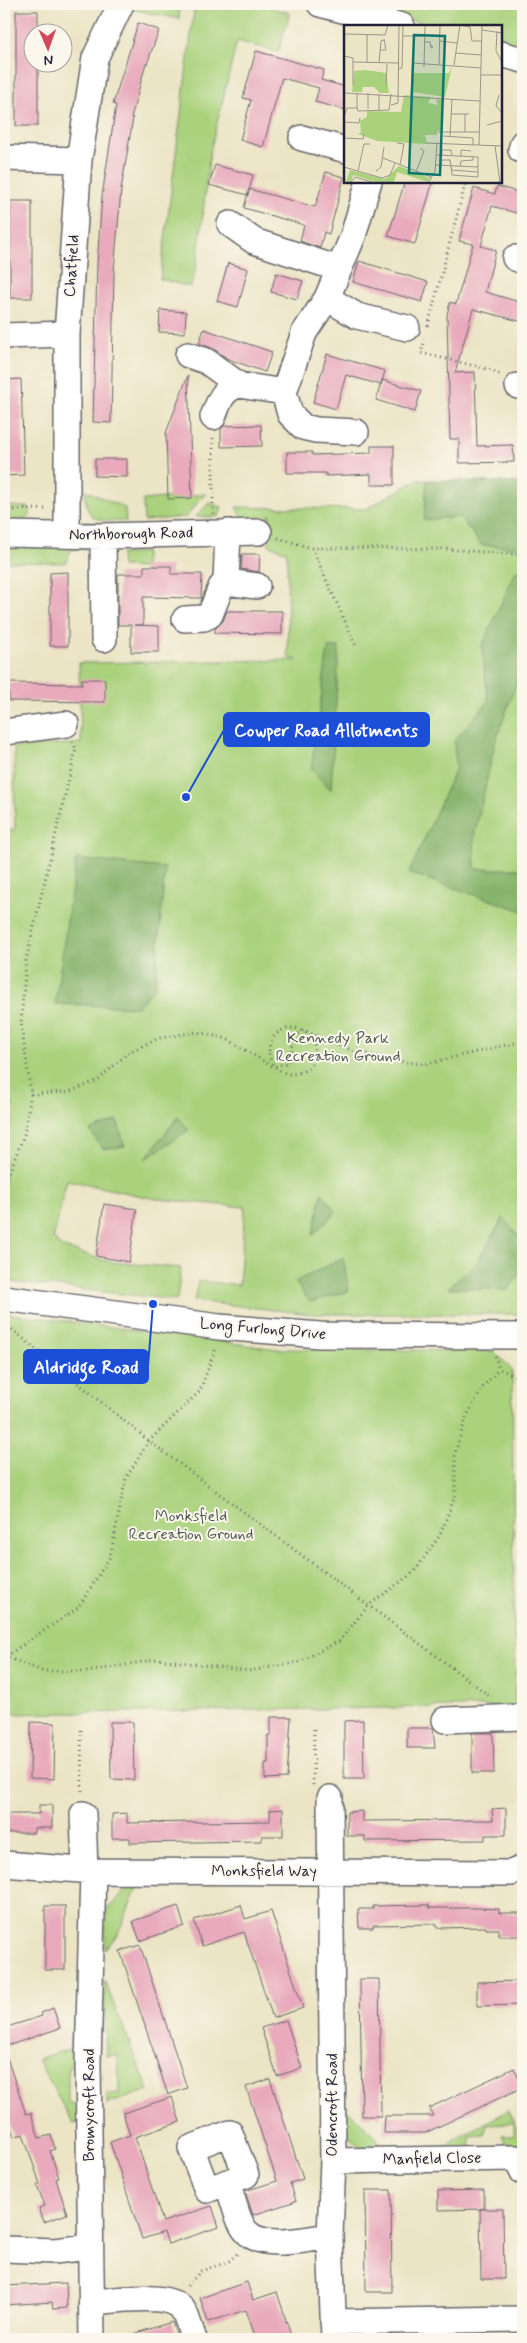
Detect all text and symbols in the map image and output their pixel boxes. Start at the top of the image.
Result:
north arrow [22,22,72,72]
inset map [344,25,502,182]
text: N [43,51,53,69]
street label: Chatfield [59,234,85,298]
street label: Northborough Road [69,522,193,546]
callout: Cowper Road Allotments [224,713,429,746]
text: Cowper Road Allotments [234,719,418,743]
park label: Kennedy Park Recreation Ground [275,1028,401,1067]
street label: Long Furlong Drive [199,1313,327,1346]
callout: Aldridge Road [24,1350,148,1383]
text: Aldridge Road [33,1356,139,1382]
park label: Monksfield Recreation Ground [128,1506,254,1545]
street label: Monksfield Way [211,1861,317,1882]
street label: Bromycroft Road [79,2048,100,2162]
street label: Odencroft Road [322,2053,343,2157]
street label: Manfield Close [382,2148,482,2170]

